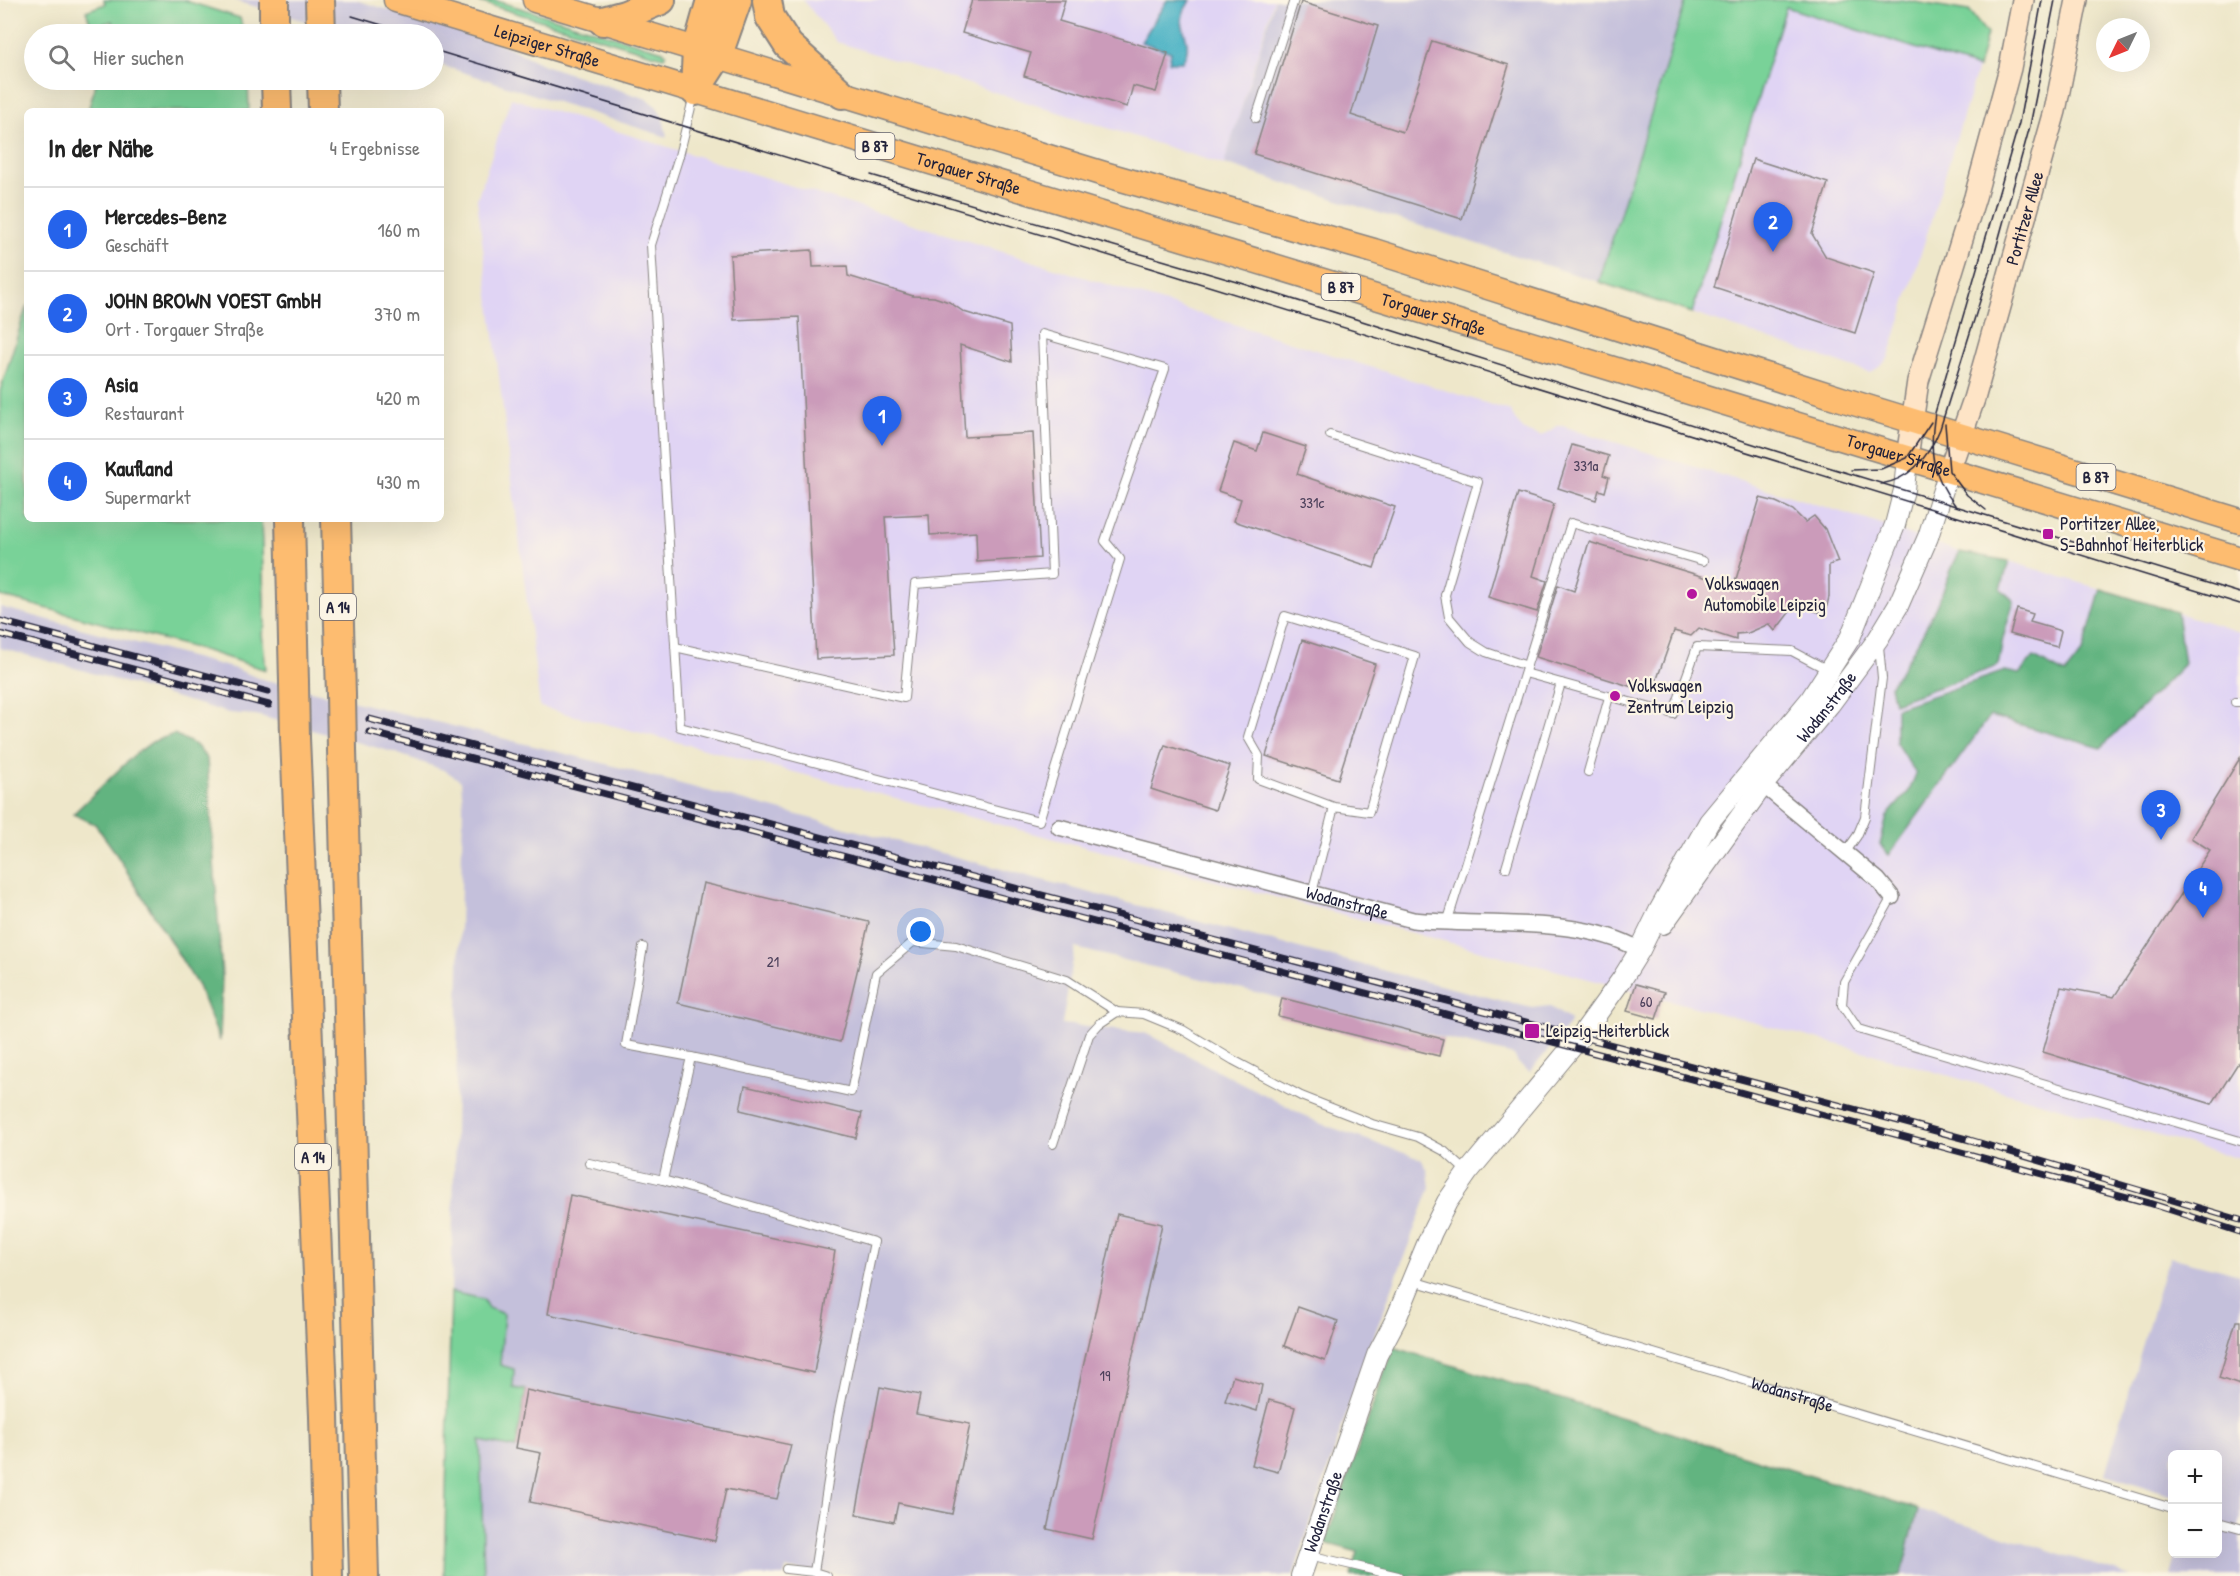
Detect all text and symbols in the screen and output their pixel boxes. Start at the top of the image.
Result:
street label: Leipziger Straße [492,18,603,73]
north arrow [2096,18,2150,72]
search box [24,24,444,90]
icon: search [45,41,78,74]
text: Hier suchen [93,42,184,72]
text: In der Nähe [48,130,154,165]
road number: B 87 [856,133,894,159]
text: 4 Ergebnisse [329,134,420,161]
street label: Torgauer Straße [913,145,1024,201]
street label: Portitzer Allee [1999,168,2049,268]
text: Mercedes-Benz [105,201,227,231]
pin: 2 [1754,202,1792,252]
text: 1 [64,216,71,243]
text: 160 m [378,216,420,243]
text: Geschäft [105,231,168,258]
road number: B 87 [1322,274,1360,300]
text: JOHN BROWN VOEST GmbH [105,285,321,315]
street label: Torgauer Straße [1378,286,1489,342]
text: 2 [63,300,72,327]
text: 370 m [374,300,420,327]
text: Ort · Torgauer Straße [105,315,264,342]
text: Asia [105,369,138,399]
text: 3 [63,384,72,411]
text: 420 m [376,384,420,411]
pin: 1 [862,396,902,446]
text: Restaurant [105,399,184,426]
street label: Torgauer Straße [1843,427,1954,483]
text: Kaufland [105,453,172,483]
house number: 331a [1574,455,1599,476]
road number: B 87 [2076,464,2116,490]
text: 4 [64,468,71,495]
text: 430 m [376,468,420,495]
text: Supermarkt [105,483,191,510]
house number: 331c [1300,492,1325,513]
place label: Portitzer Allee, S-Bahnhof Heiterblick [2060,511,2204,557]
marker: Portitzer Allee, S-Bahnhof Heiterblick [2041,527,2055,541]
place label: Volkswagen Automobile Leipzig [1704,571,1826,617]
marker: Volkswagen Automobile Leipzig [1685,587,1699,601]
road number: A 14 [320,594,356,620]
street label: Wodanstraße [1790,666,1862,748]
place label: Volkswagen Zentrum Leipzig [1627,673,1733,719]
marker: Volkswagen Zentrum Leipzig [1608,689,1622,703]
pin: 3 [2142,790,2180,840]
pin: 4 [2184,868,2222,918]
street label: Wodanstraße [1303,879,1391,925]
your location [906,917,935,946]
house number: 21 [767,951,779,972]
house number: 60 [1640,991,1653,1012]
place label: Leipzig-Heiterblick [1546,1018,1670,1043]
marker: Leipzig-Heiterblick [1523,1022,1541,1040]
road number: A 14 [295,1144,331,1170]
house number: 19 [1100,1365,1111,1386]
street label: Wodanstraße [1749,1370,1837,1418]
map controls [2168,1450,2222,1558]
button: + [2168,1450,2222,1504]
street label: Wodanstraße [1297,1468,1348,1556]
button: − [2168,1504,2222,1558]

